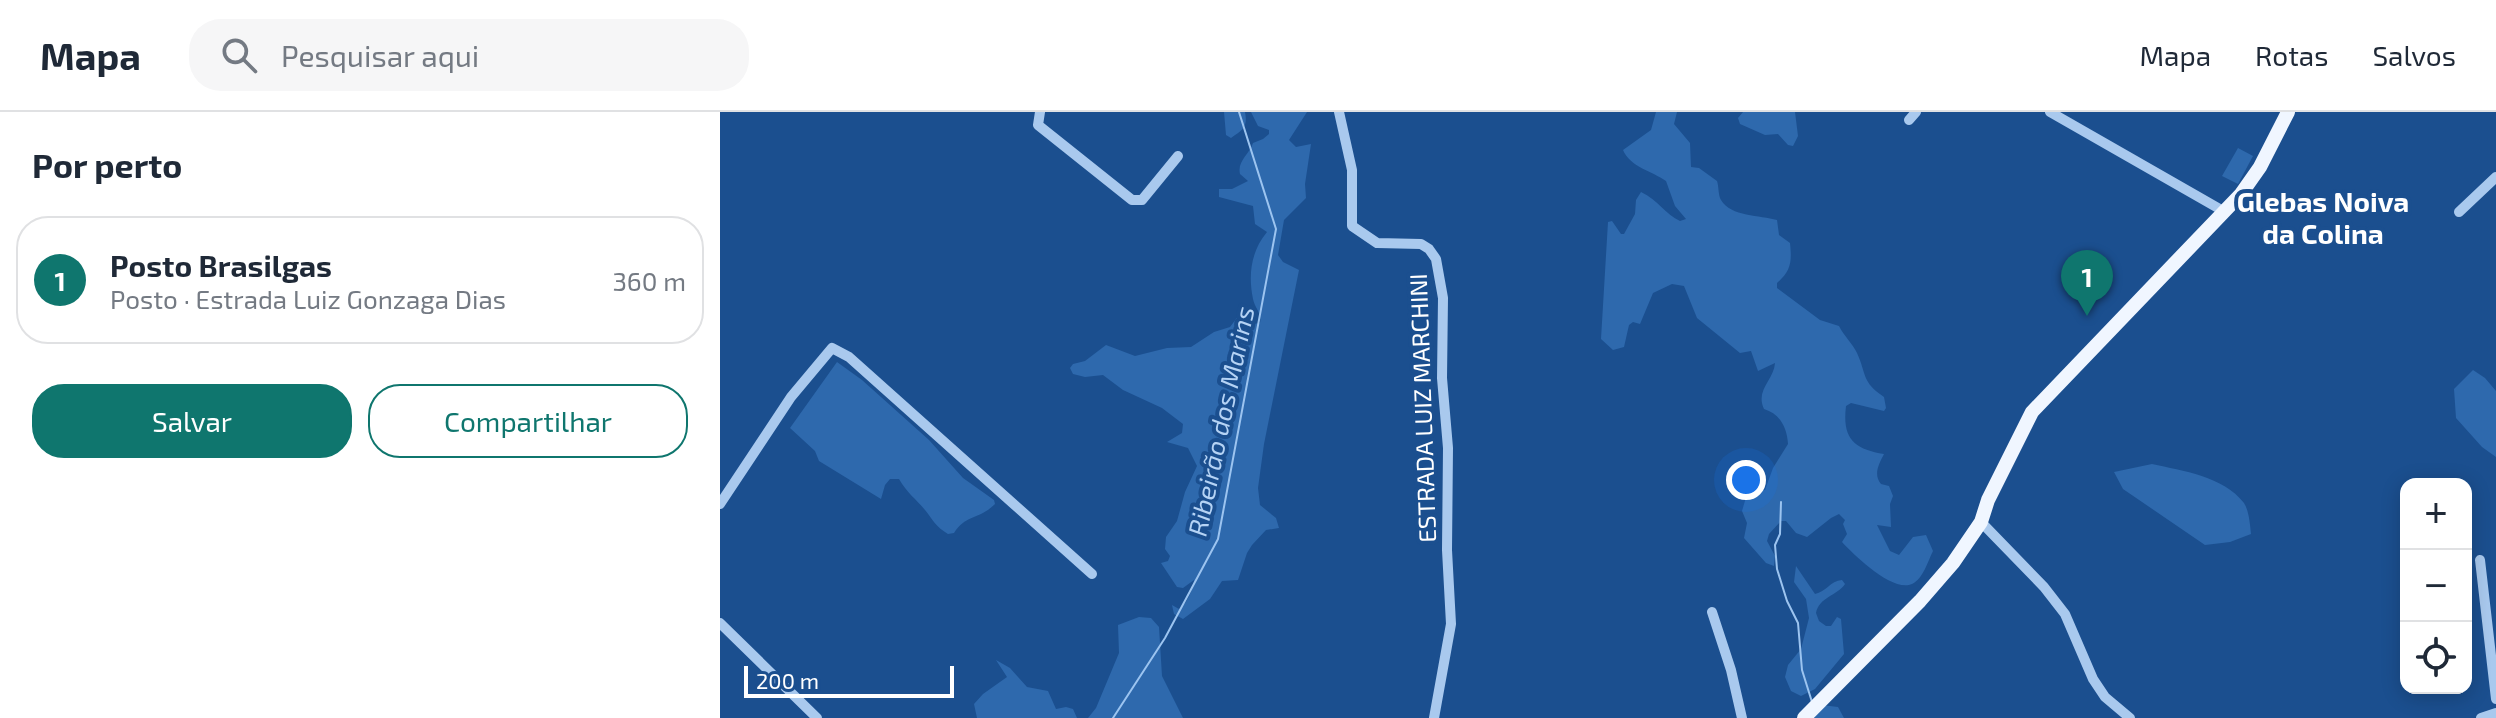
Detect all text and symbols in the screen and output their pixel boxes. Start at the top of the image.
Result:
search box [189,19,749,91]
text: Mapa [40,32,141,78]
icon: search [217,33,261,77]
text: Pesquisar aqui [281,37,479,73]
text: Mapa [2140,38,2211,72]
text: Rotas [2255,38,2328,72]
text: Salvos [2372,38,2456,72]
text: Por perto [32,144,182,185]
district label: Glebas Noiva da Colina [2237,184,2409,250]
text: Posto Brasilgas [110,247,332,283]
pin: 1 [2061,250,2113,316]
text: 1 [54,265,66,296]
text: 360 m [612,265,686,296]
street label: ESTRADA LUIZ MARCHINI [1403,273,1441,543]
text: Posto · Estrada Luiz Gonzaga Dias [110,283,506,314]
water label: Ribeirão dos Marins [1180,303,1260,539]
button: Salvar [32,384,352,458]
button: Compartilhar [368,384,688,458]
your location [1726,460,1766,500]
map controls [2400,478,2472,694]
button: + [2400,478,2472,550]
button: − [2400,550,2472,622]
button: locate [2400,622,2472,694]
scale bar [744,662,954,698]
text: 200 m [756,667,819,693]

